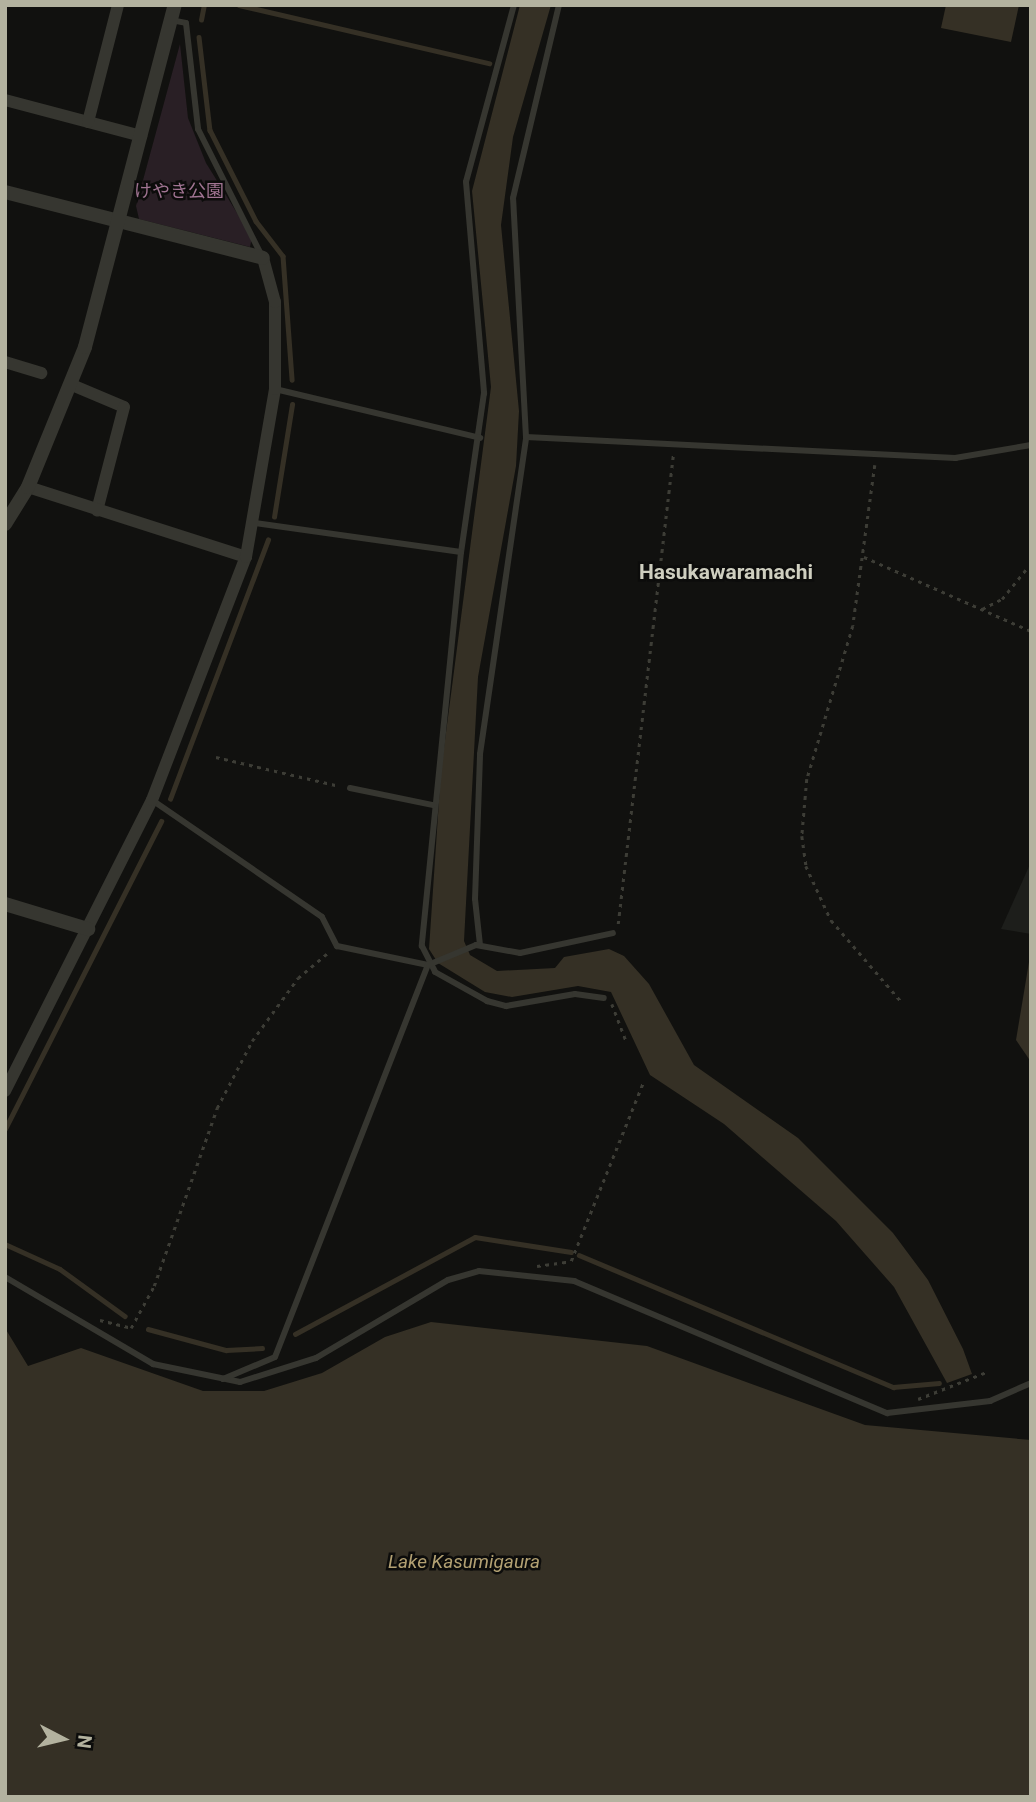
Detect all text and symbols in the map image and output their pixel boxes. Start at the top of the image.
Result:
park label: けやき公園 [134,180,224,202]
district label: Hasukawaramachi [639,559,813,585]
water label: Lake Kasumigaura [388,1551,540,1573]
north arrow [28,1704,98,1774]
text: N [72,1734,97,1750]

